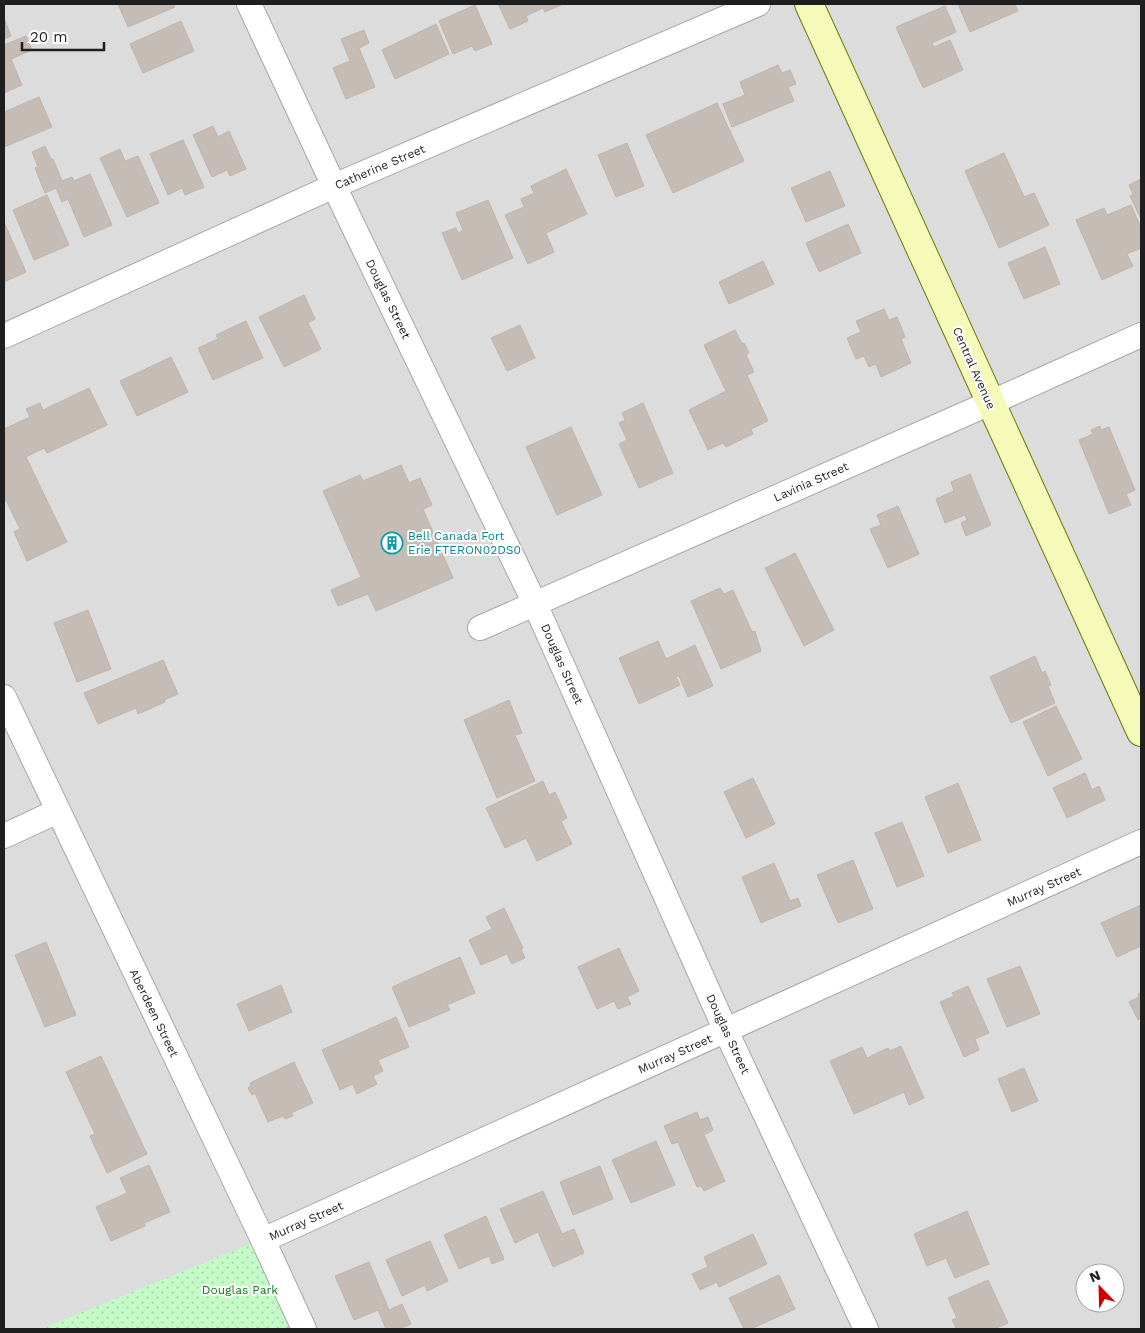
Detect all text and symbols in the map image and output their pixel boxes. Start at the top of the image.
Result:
scale bar [22,20,105,52]
text: 20 m [30,28,68,46]
street label: Catherine Street [333,142,427,192]
street label: Douglas Street [363,257,413,341]
street label: Central Avenue [950,325,998,411]
street label: Lavinia Street [771,459,851,505]
place label: Bell Canada Fort Erie FTERON02DS0 [408,529,521,557]
building icon: Bell Canada Fort Erie FTERON02DS0 [380,531,404,555]
street label: Douglas Street [538,622,586,706]
street label: Murray Street [1005,864,1083,910]
street label: Aberdeen Street [127,967,181,1059]
street label: Douglas Street [703,992,753,1076]
street label: Murray Street [636,1031,714,1077]
street label: Murray Street [267,1198,345,1244]
north arrow [1075,1263,1125,1313]
text: N [1087,1267,1103,1285]
park label: Douglas Park [202,1283,278,1297]

